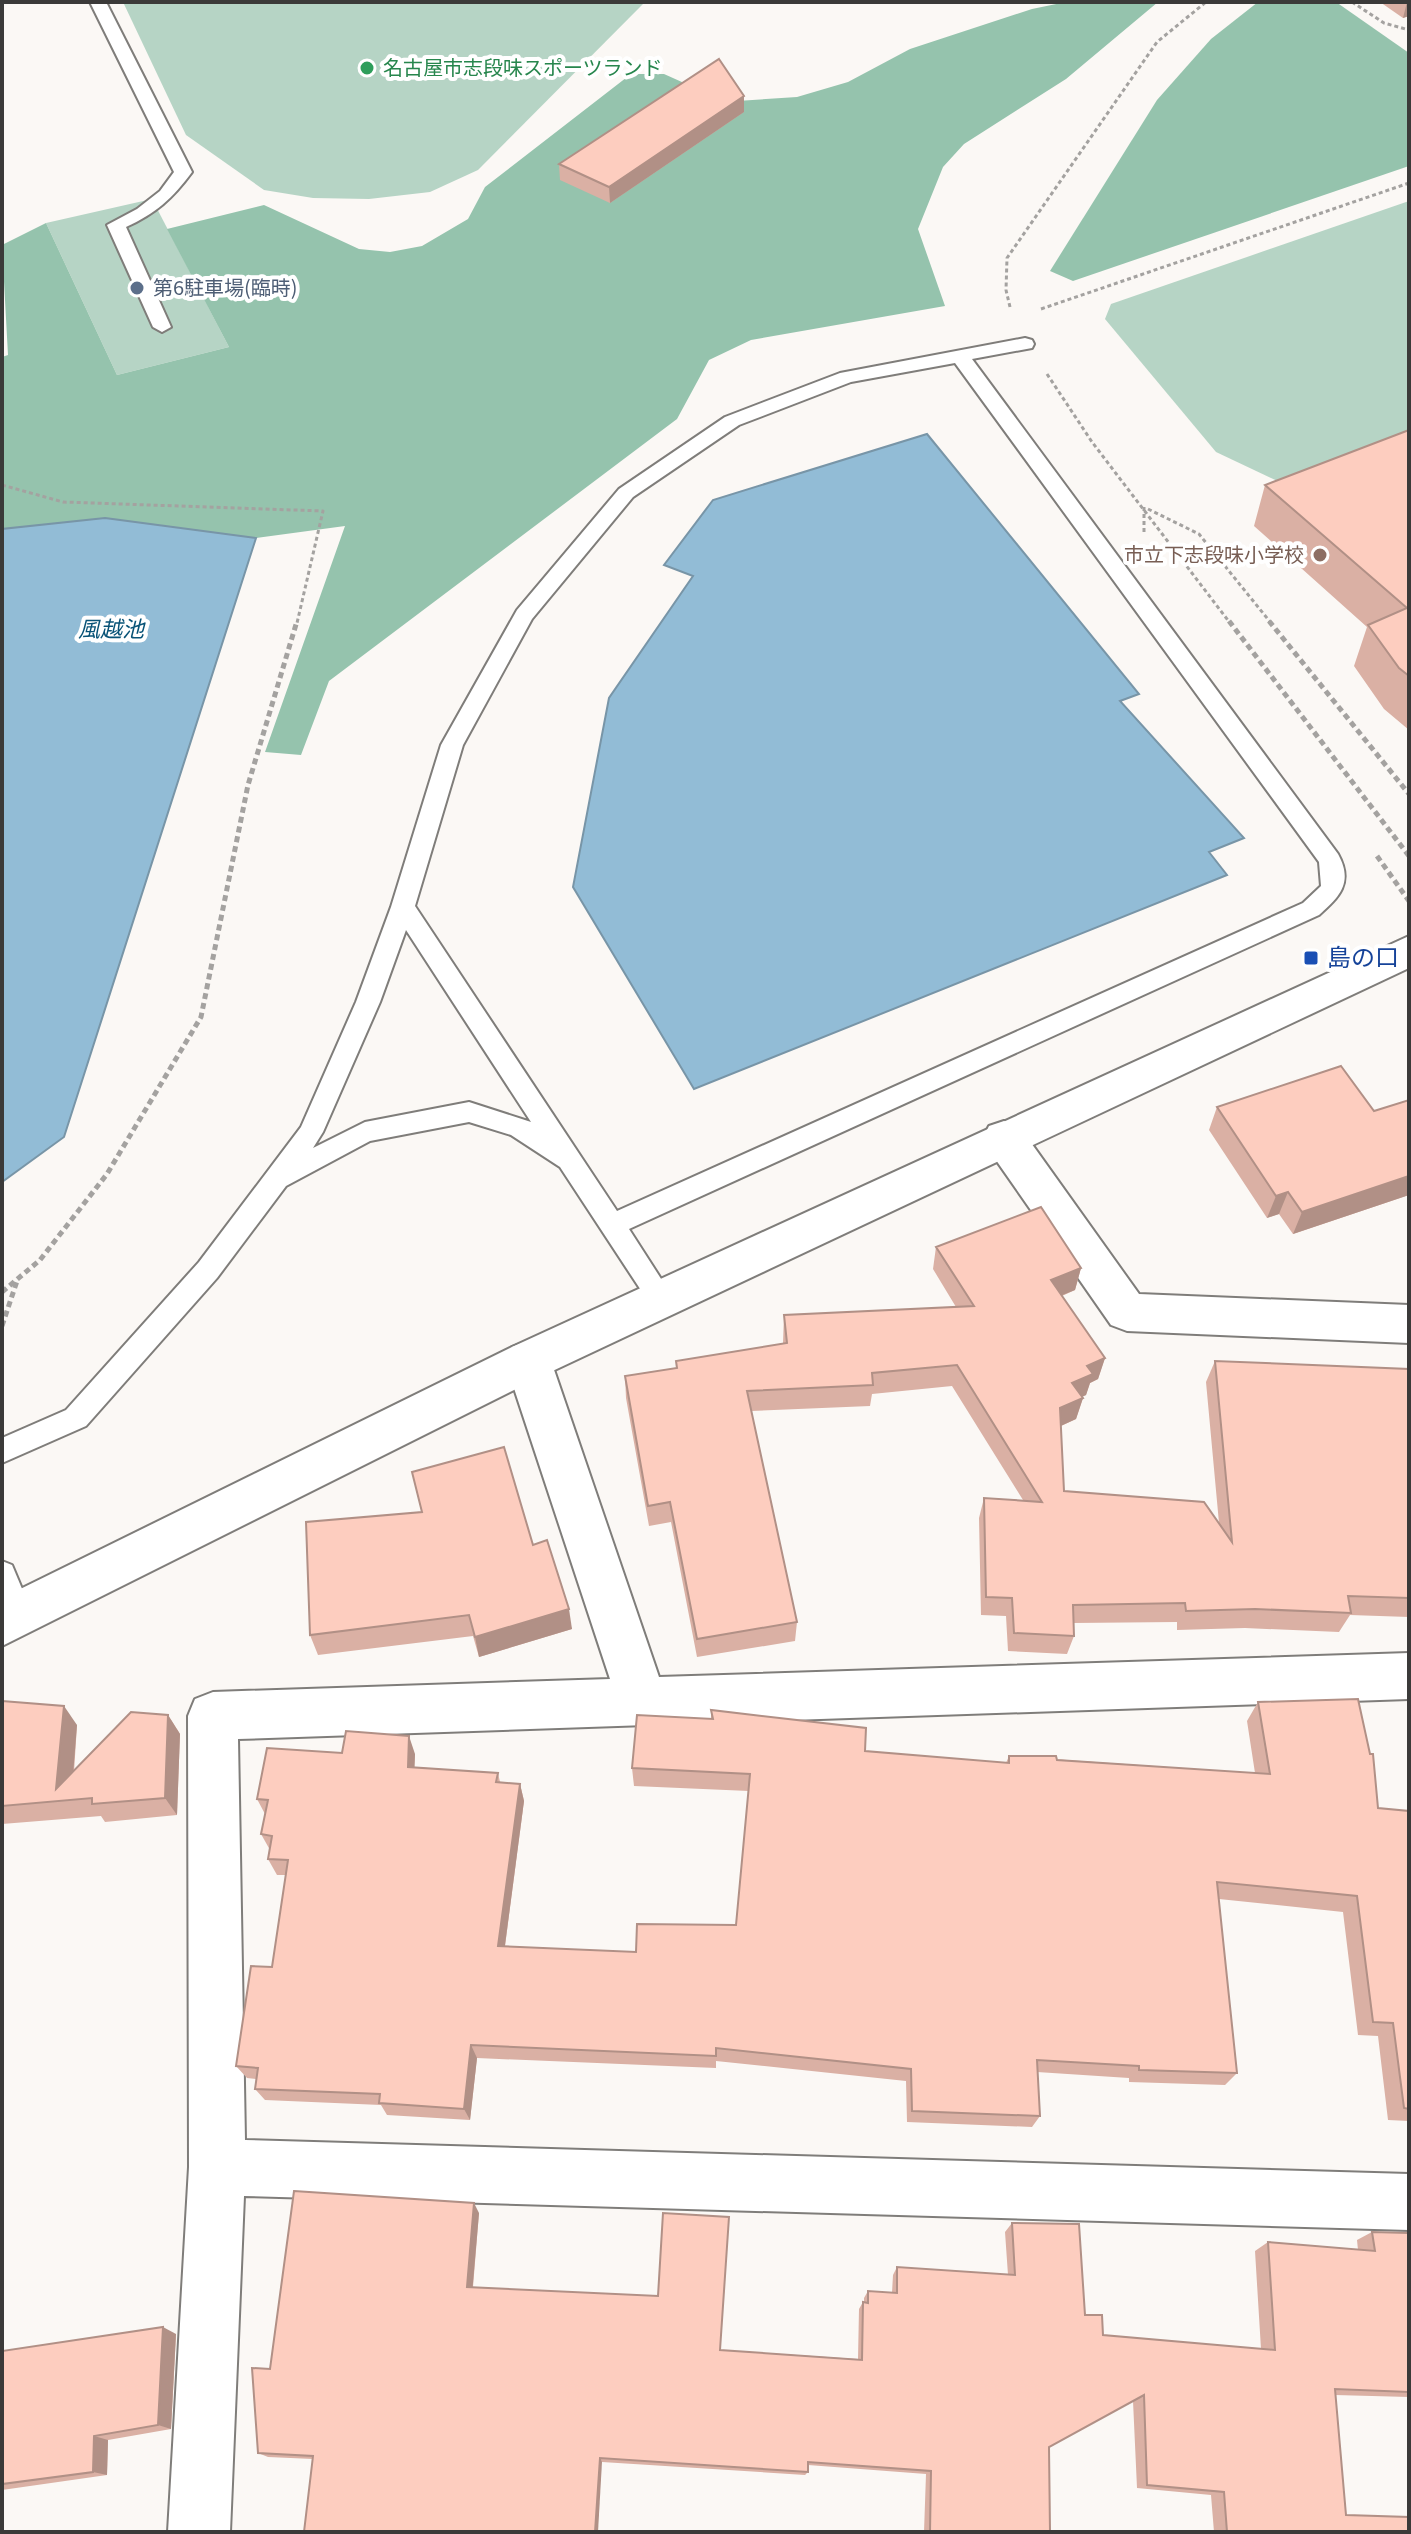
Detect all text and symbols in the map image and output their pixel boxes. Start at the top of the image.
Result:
place label: 名古屋市志段味スポーツランド [383,52,663,81]
marker: 名古屋市志段味スポーツランド [358,59,376,77]
place label: 第6駐車場(臨時) [153,272,298,301]
marker: 第6駐車場(臨時) [128,279,146,297]
place label: 市立下志段味小学校 [1124,539,1304,568]
marker: 市立下志段味小学校 [1311,546,1329,564]
water label: 風越池 [78,611,146,643]
place label: 島の口 [1327,938,1399,973]
marker: 島の口 [1302,949,1320,967]

